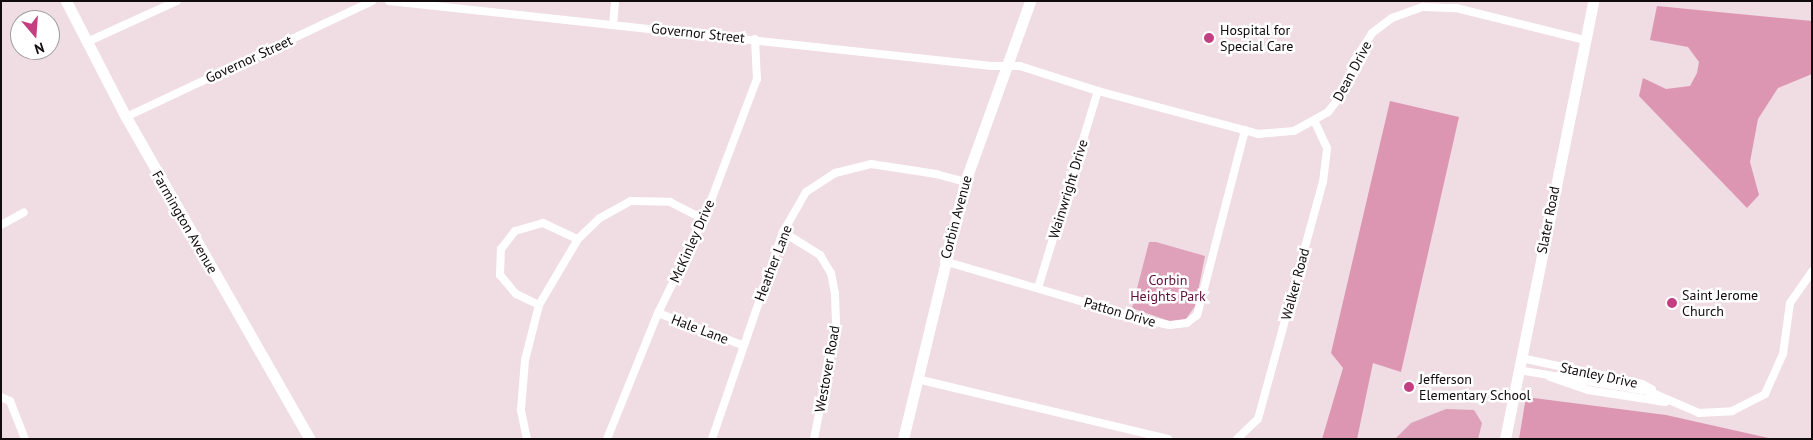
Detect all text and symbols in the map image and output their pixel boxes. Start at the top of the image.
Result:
north arrow [10,10,60,60]
street label: Governor Street [650,20,746,46]
place label: Hospital for Special Care [1220,22,1293,54]
marker: Hospital for Special Care [1202,31,1216,45]
street label: Governor Street [203,32,295,86]
text: N [32,38,46,58]
street label: Dean Drive [1329,38,1375,104]
street label: Wainwright Drive [1045,137,1091,241]
street label: Farmington Avenue [149,167,221,277]
street label: Corbin Avenue [937,173,975,261]
street label: Slater Road [1533,185,1563,255]
street label: McKinley Drive [666,197,718,285]
street label: Heather Lane [751,223,795,303]
street label: Walker Road [1277,246,1313,322]
park label: Corbin Heights Park [1130,272,1206,304]
place label: Saint Jerome Church [1682,287,1758,320]
street label: Patton Drive [1082,294,1158,330]
marker: Saint Jerome Church [1666,297,1678,309]
street label: Hale Lane [669,310,731,348]
street label: Westover Road [811,324,843,414]
street label: Stanley Drive [1558,359,1640,391]
place label: Jefferson Elementary School [1419,371,1531,404]
marker: Jefferson Elementary School [1403,381,1415,393]

